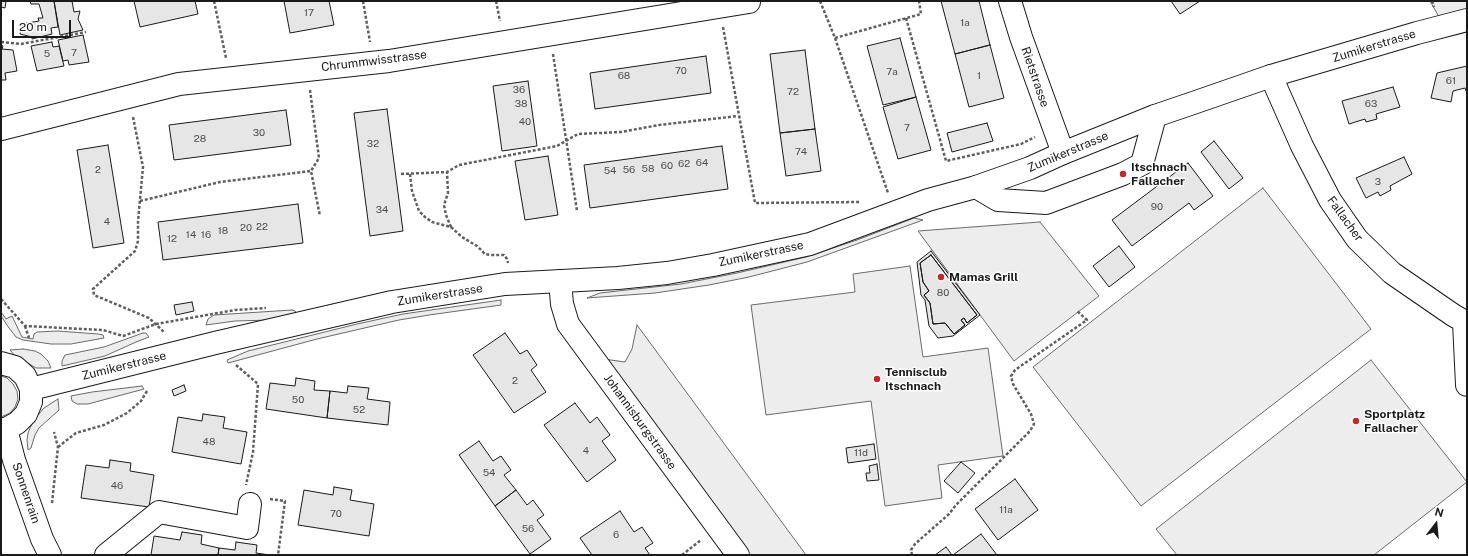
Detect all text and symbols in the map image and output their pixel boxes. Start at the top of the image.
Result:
house number: 17 [304,7,314,19]
scale bar [14,12,73,38]
house number: 1a [960,17,970,29]
text: 20 m [19,20,47,34]
street label: Zumikerstrasse [1331,26,1417,66]
street label: Rietstrasse [1018,45,1052,109]
house number: 7 [71,47,77,59]
street label: Chrummwisstrasse [320,47,428,75]
house number: 5 [44,48,50,60]
house number: 70 [675,65,687,77]
house number: 7a [886,66,898,78]
house number: 68 [618,70,630,82]
house number: 1 [977,70,981,82]
house number: 61 [1446,75,1456,87]
house number: 36 [513,84,525,96]
house number: 72 [787,86,799,98]
house number: 38 [515,98,527,110]
house number: 63 [1365,98,1377,110]
house number: 40 [519,116,531,128]
house number: 7 [904,122,910,134]
house number: 30 [253,127,265,139]
street label: Zumikerstrasse [1025,128,1111,176]
house number: 28 [194,133,206,145]
house number: 32 [367,138,379,150]
house number: 74 [795,146,807,158]
house number: 64 [696,157,708,169]
house number: 62 [678,158,690,170]
house number: 60 [661,160,673,172]
place label: Itschnach Fallacher [1131,160,1187,188]
house number: 58 [642,163,654,175]
house number: 2 [95,164,101,176]
house number: 56 [623,164,635,176]
house number: 54 [604,165,616,177]
marker: Itschnach Fallacher [1118,169,1128,179]
house number: 3 [1375,176,1381,188]
street label: Fallacher [1324,194,1366,244]
house number: 90 [1151,201,1163,213]
house number: 34 [376,204,388,216]
house number: 4 [104,216,110,228]
house number: 22 [256,221,268,233]
house number: 20 [240,222,252,234]
house number: 18 [218,225,228,237]
house number: 14 [186,229,196,241]
house number: 16 [201,229,211,241]
house number: 12 [167,233,177,245]
street label: Zumikerstrasse [717,238,805,270]
place label: Mamas Grill [949,270,1018,284]
marker: Mamas Grill [936,272,946,282]
street label: Zumikerstrasse [396,281,484,309]
house number: 80 [937,287,949,299]
street label: Zumikerstrasse [80,349,168,383]
place label: Tennisclub Itschnach [885,365,947,393]
street label: Johannisburgstrasse [601,372,679,472]
marker: Tennisclub Itschnach [872,374,882,384]
house number: 2 [512,375,518,387]
house number: 50 [292,394,304,406]
house number: 52 [353,404,365,416]
place label: Sportplatz Fallacher [1364,407,1425,435]
marker: Sportplatz Fallacher [1351,416,1361,426]
house number: 48 [203,436,215,448]
house number: 4 [583,445,589,457]
house number: 11d [854,447,868,459]
street label: Sonnenrain [9,461,43,525]
house number: 54 [483,467,495,479]
house number: 46 [111,480,123,492]
house number: 11a [999,504,1013,516]
north arrow [1416,504,1456,544]
text: N [1434,506,1445,519]
house number: 70 [330,508,342,520]
house number: 56 [522,523,534,535]
house number: 6 [613,529,619,541]

